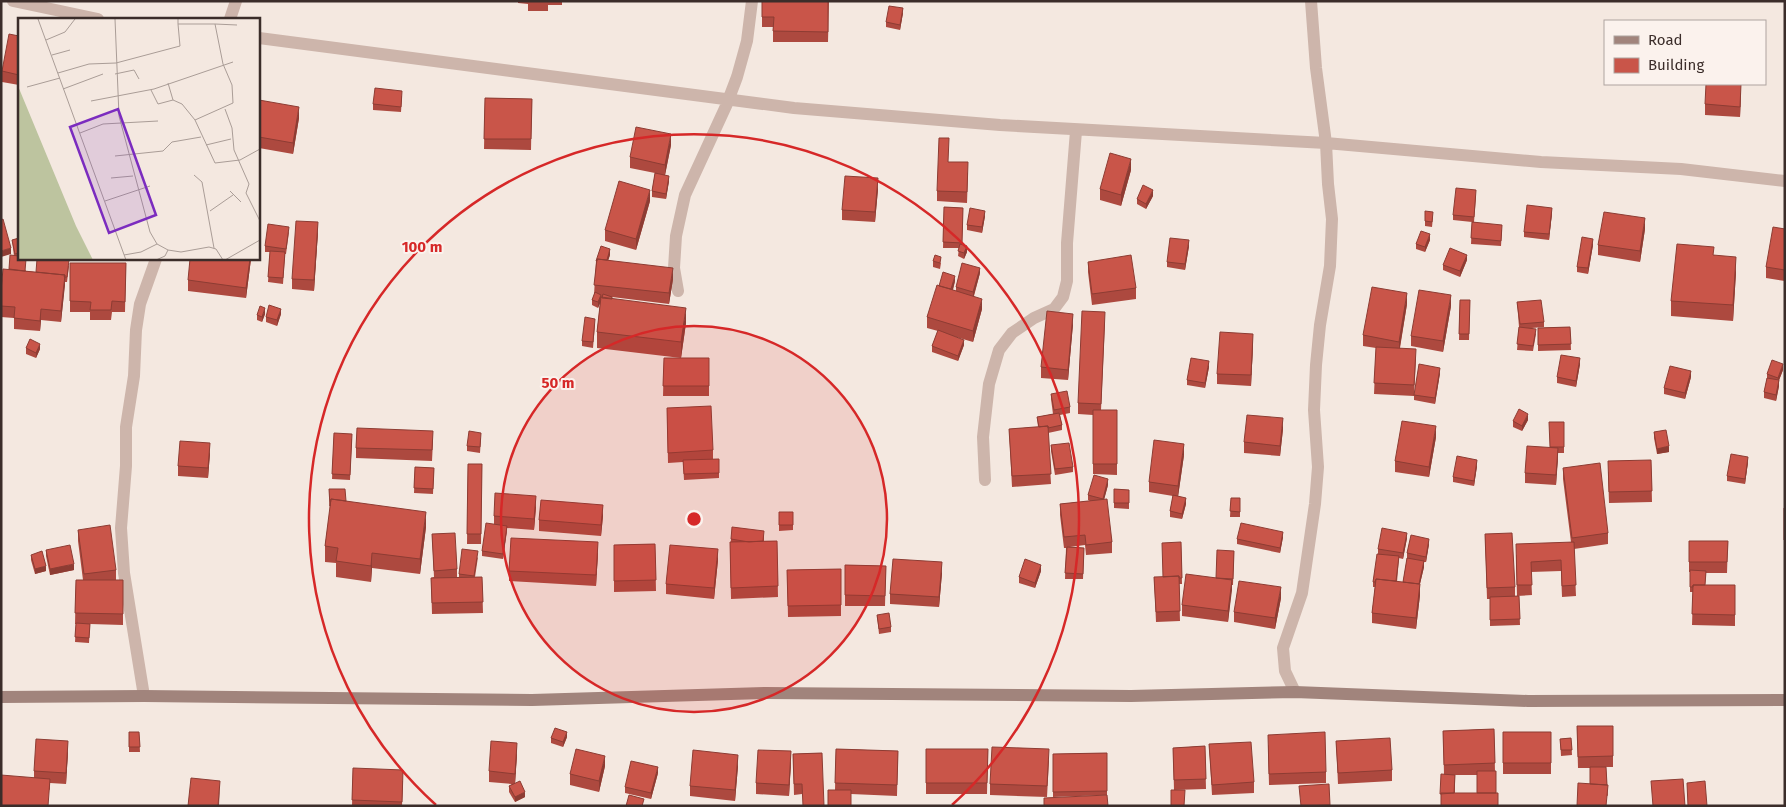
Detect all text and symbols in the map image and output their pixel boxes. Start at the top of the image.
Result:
inset map [18,18,260,260]
legend [1604,20,1766,85]
text: Road [1648,31,1683,49]
text: Building [1648,56,1704,74]
text: 100 m [402,238,442,256]
text: 50 m [541,374,575,392]
centre of rings [685,510,703,528]

